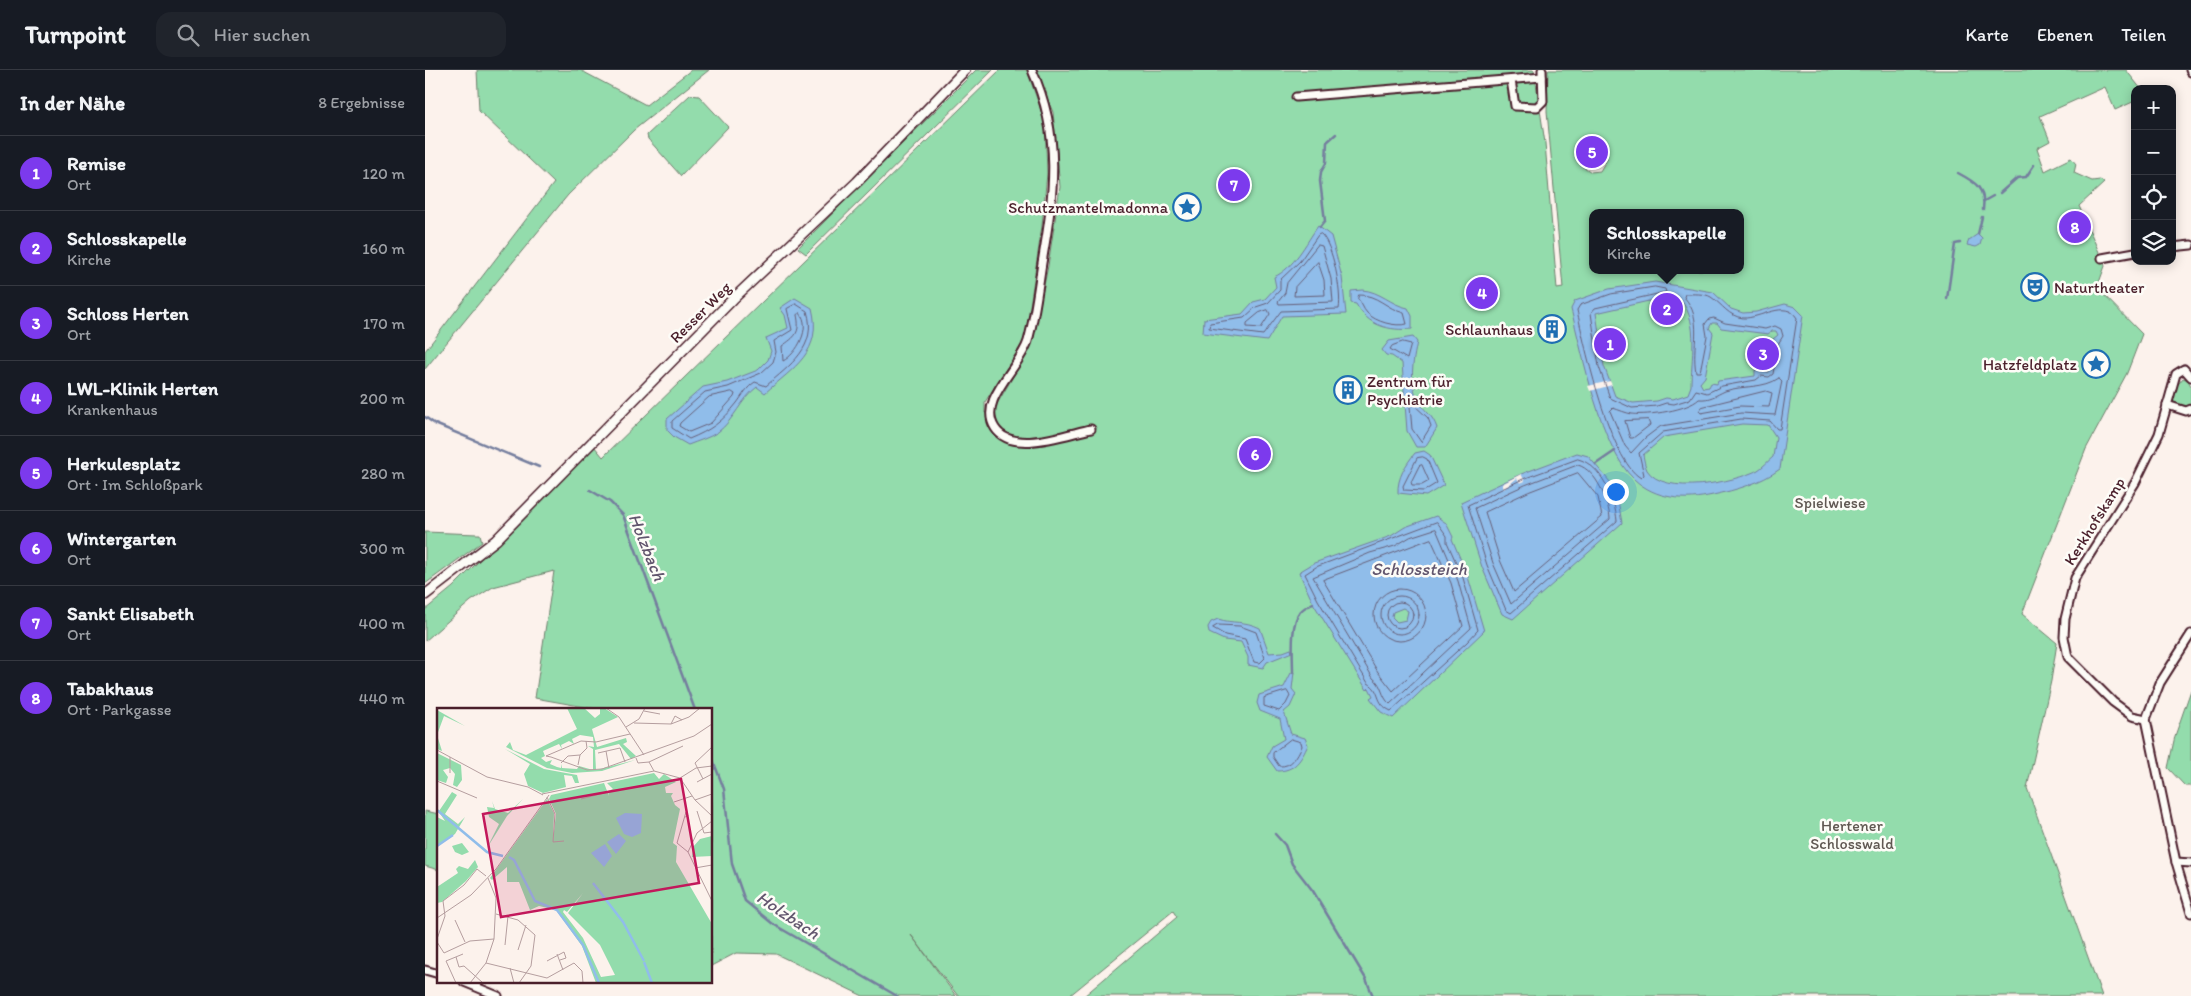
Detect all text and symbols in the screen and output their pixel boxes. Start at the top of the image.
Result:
search box [156,12,506,57]
text: Turnpoint [25,20,126,49]
icon: search [174,21,202,49]
text: Hier suchen [214,23,310,46]
text: Karte [1966,24,2009,46]
text: Ebenen [2037,24,2093,46]
text: Teilen [2121,24,2166,46]
map controls [2131,85,2176,265]
button: + [2131,85,2176,130]
text: In der Nähe [20,90,125,115]
text: 8 Ergebnisse [318,93,405,112]
button: − [2131,130,2176,175]
pin: 5 [1576,133,1608,171]
text: Remise [67,152,126,175]
text: 1 [32,164,40,183]
text: 120 m [362,164,405,183]
pin: 7 [1218,166,1250,204]
text: Ort [67,175,91,194]
button: locate [2131,175,2176,220]
place icon: Schutzmantelmadonna [1172,192,1202,222]
place label: Schutzmantelmadonna [1008,198,1169,217]
pin: 8 [2059,208,2091,246]
popup [1589,209,1744,274]
button: layers [2131,220,2176,265]
text: Schlosskapelle [1607,221,1726,244]
text: Schlosskapelle [67,227,187,250]
text: 2 [32,239,40,258]
text: 160 m [362,239,405,258]
text: Kirche [1607,244,1651,263]
text: Kirche [67,250,111,269]
theatre icon: Naturtheater [2020,272,2050,302]
pin: 4 [1466,274,1498,312]
street label: Resser Weg [666,277,735,347]
place label: Naturtheater [2054,278,2145,297]
pin: 2 [1651,290,1683,328]
text: Schloss Herten [67,302,189,325]
text: 3 [32,314,40,333]
text: 170 m [363,314,405,333]
building icon: Schlaunhaus [1537,314,1567,344]
place label: Schlaunhaus [1445,320,1533,339]
text: Ort [67,325,91,344]
pin: 1 [1594,325,1626,363]
pin: 3 [1747,335,1779,373]
place icon: Hatzfeldplatz [2081,349,2111,379]
place label: Hatzfeldplatz [1983,355,2078,374]
place label: Zentrum für Psychiatrie [1367,372,1453,409]
building icon: Zentrum für Psychiatrie [1333,375,1363,405]
text: LWL-Klinik Herten [67,377,218,400]
text: 4 [31,389,41,408]
text: 200 m [360,389,405,408]
text: Krankenhaus [67,400,158,419]
pin: 6 [1239,435,1271,473]
text: Herkulesplatz [67,452,180,475]
text: 5 [32,464,40,483]
text: 280 m [361,464,405,483]
street label: Kerkhofskamp [2060,474,2129,569]
text: Ort · Im Schloßpark [67,475,203,494]
your location [1603,479,1629,505]
park label: Spielwiese [1795,493,1866,512]
water label: Holzbach [624,510,671,585]
text: Wintergarten [67,527,176,550]
text: 6 [32,539,40,558]
text: 300 m [360,539,405,558]
text: Ort [67,550,91,569]
water label: Schlossteich [1371,558,1468,580]
text: Sankt Elisabeth [67,602,194,625]
text: 7 [32,614,40,633]
text: 400 m [359,614,405,633]
text: Ort [67,625,91,644]
text: Tabakhaus [67,677,154,700]
text: 8 [32,689,40,708]
text: 440 m [359,689,405,708]
text: Ort · Parkgasse [67,700,171,719]
inset map [437,708,713,984]
park label: Hertener Schlosswald [1810,816,1894,853]
water label: Holzbach [752,886,824,944]

